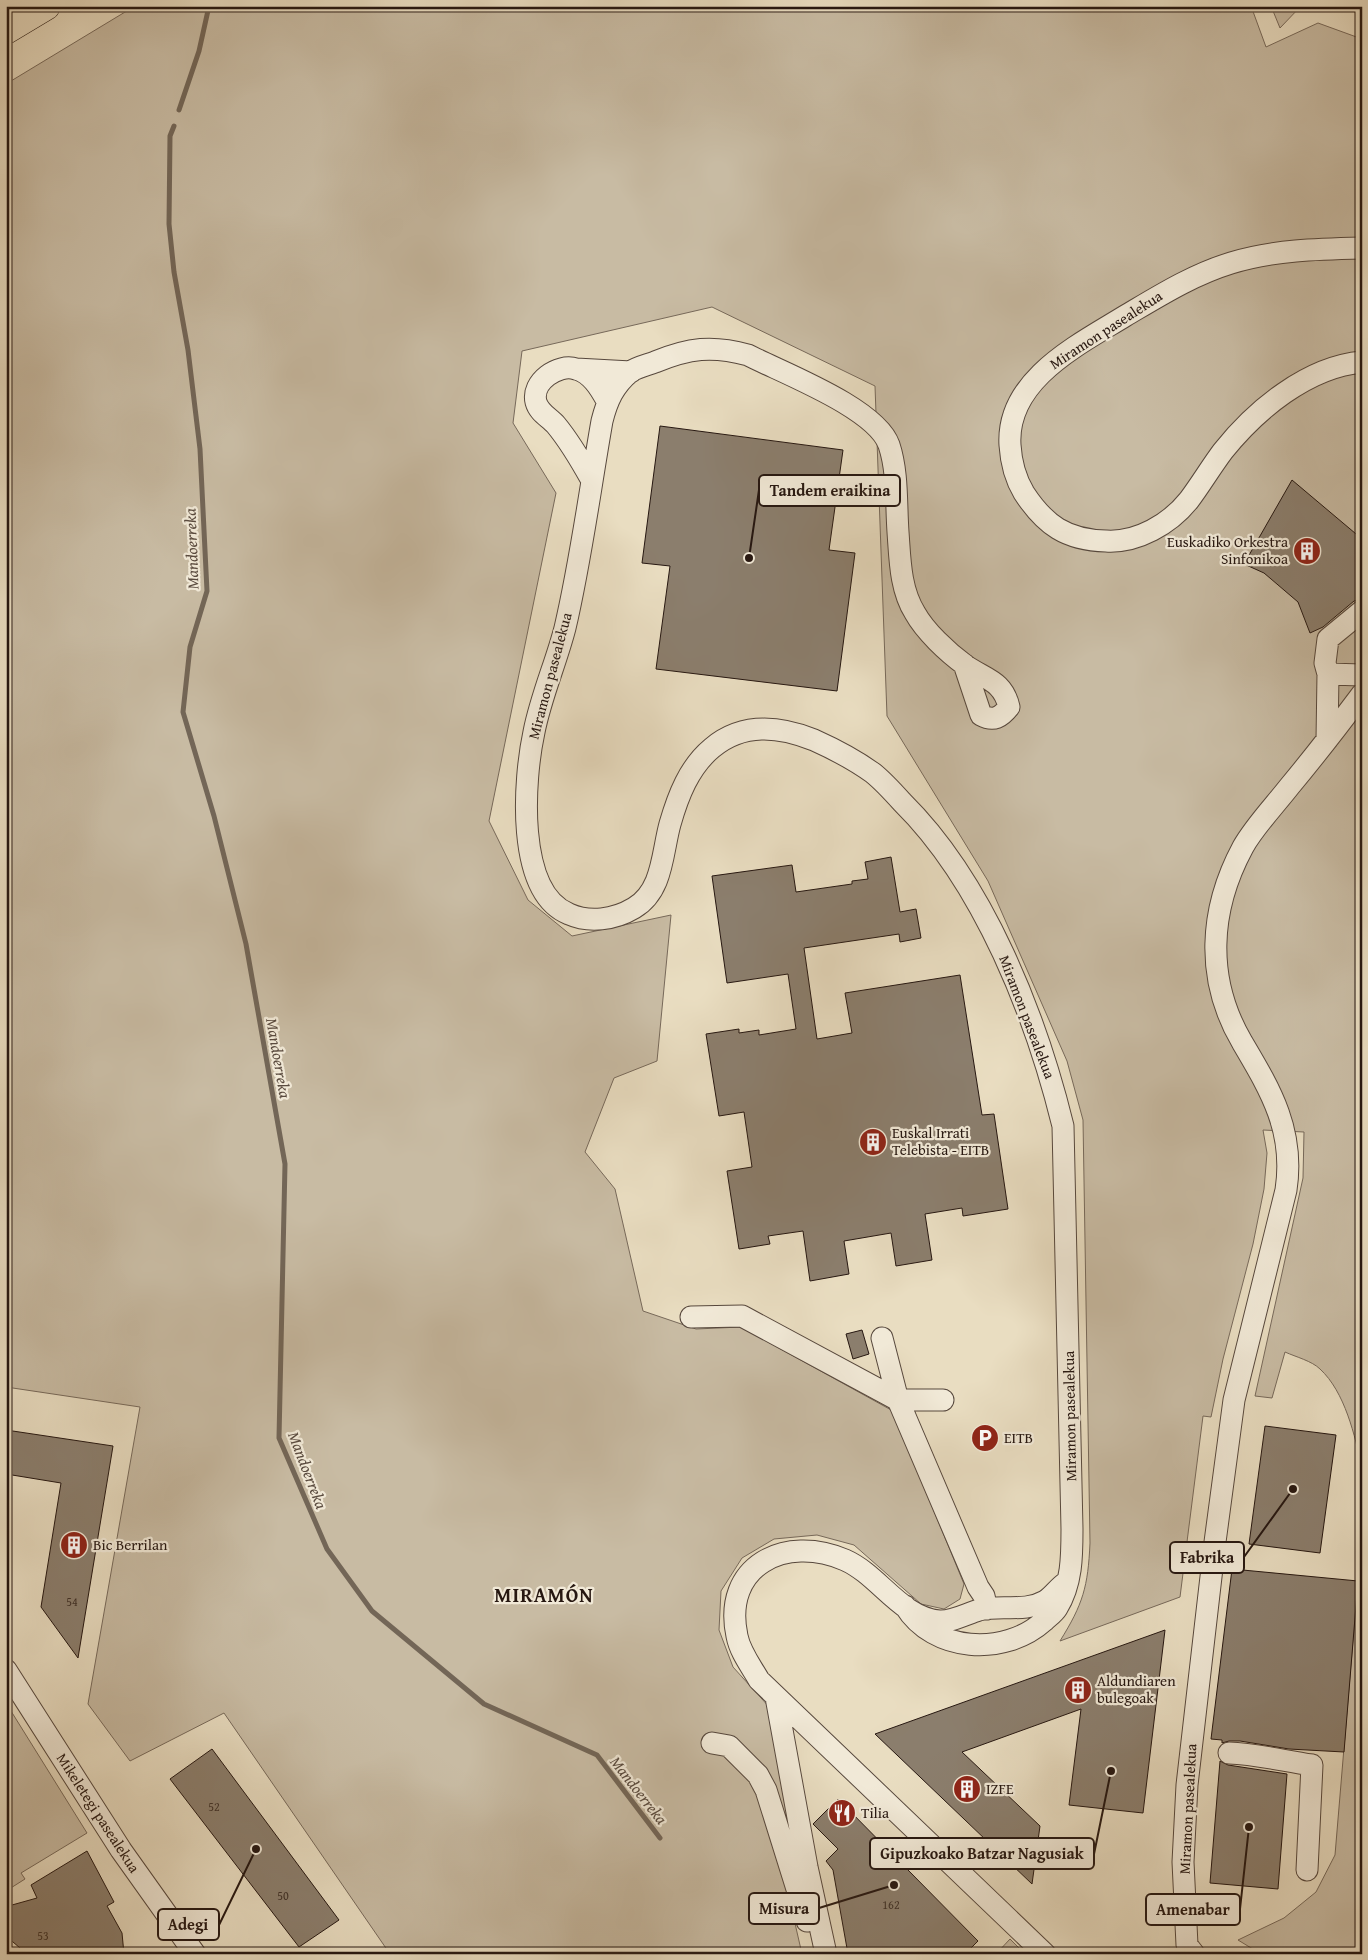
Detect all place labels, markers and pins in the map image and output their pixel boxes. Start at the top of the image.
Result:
callout: Tandem eraikina [759,475,900,506]
place label: Euskadiko Orkestra Sinfonikoa [1167,531,1288,569]
building icon: Euskadiko Orkestra Sinfonikoa [1292,536,1322,566]
place label: Euskal Irrati Telebista - EITB [892,1122,989,1160]
building icon: Euskal Irrati Telebista - EITB [858,1127,888,1157]
parking icon: EITB [970,1423,1000,1453]
place label: EITB [1004,1427,1033,1448]
building icon: Bic Berrilan [59,1530,89,1560]
place label: Bic Berrilan [93,1534,168,1555]
callout: Fabrika [1170,1542,1244,1573]
place label: Aldundiaren bulegoak [1097,1670,1176,1708]
building icon: Aldundiaren bulegoak [1063,1675,1093,1705]
building icon: IZFE [952,1774,982,1804]
place label: IZFE [986,1778,1014,1799]
restaurant icon: Tilia [827,1798,857,1828]
place label: Tilia [861,1802,889,1823]
callout: Gipuzkoako Batzar Nagusiak [870,1838,1094,1869]
callout: Misura [749,1893,819,1924]
callout: Amenabar [1146,1894,1240,1925]
callout: Adegi [158,1909,219,1940]

